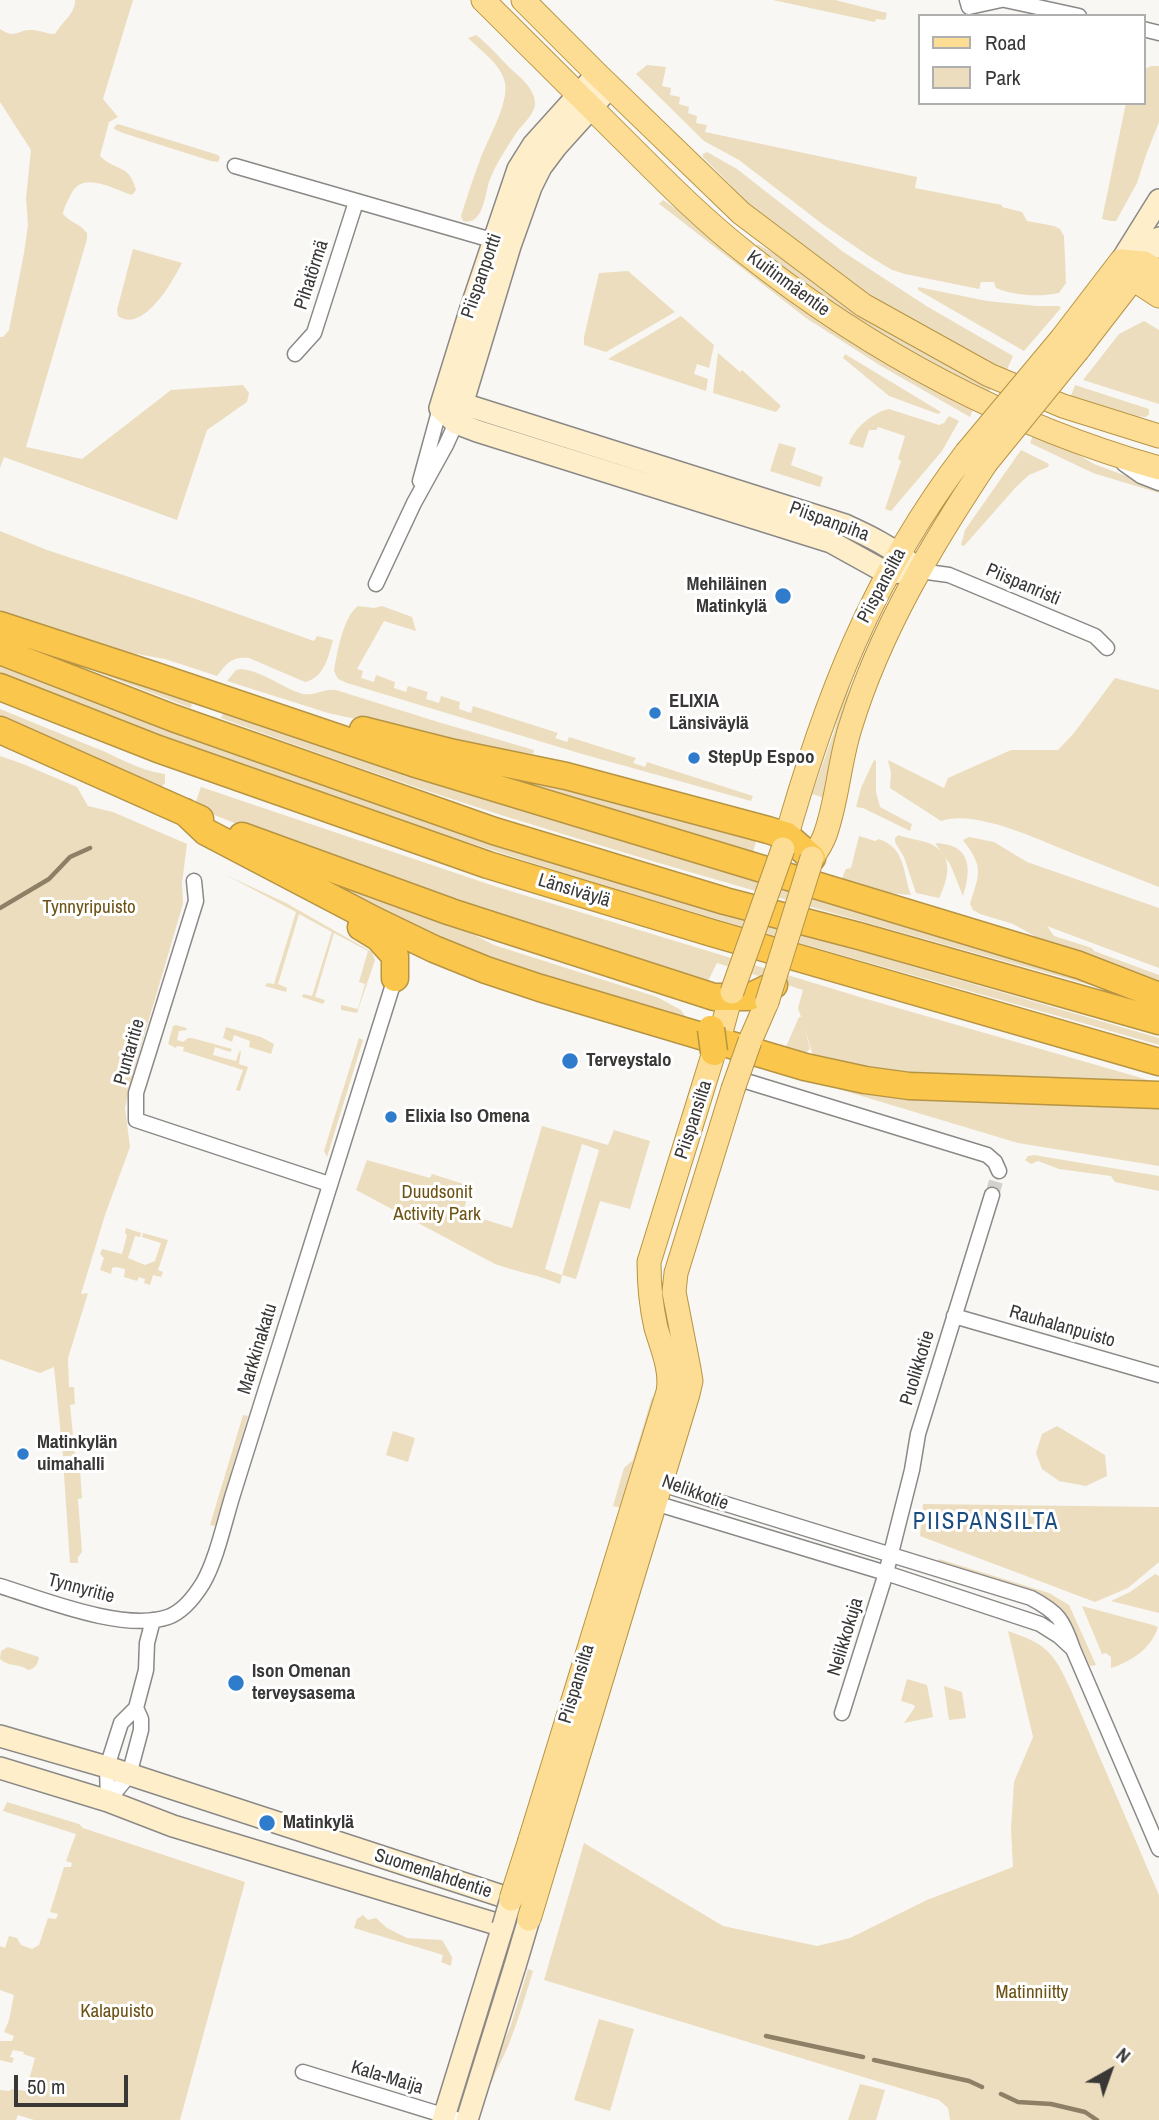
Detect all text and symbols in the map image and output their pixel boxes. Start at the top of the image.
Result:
legend [918,14,1145,105]
text: Road [985,28,1026,57]
text: Park [985,63,1020,92]
street label: Piispanportti [457,231,507,321]
street label: Pihatörmä [290,237,334,313]
street label: Kuitinmäentie [742,246,834,322]
street label: Piispanpiha [786,497,872,547]
street label: Piispansilta [853,545,911,627]
street label: Piispanristi [982,559,1064,611]
place label: Mehiläinen Matinkylä [686,574,767,618]
marker: Mehiläinen Matinkylä [773,586,793,606]
place label: ELIXIA Länsiväylä [669,691,749,735]
marker: ELIXIA Länsiväylä [647,705,663,721]
place label: StepUp Espoo [708,747,814,769]
marker: StepUp Espoo [686,750,702,766]
street label: Länsiväylä [535,869,613,913]
park label: Tynnyripuisto [42,897,136,919]
street label: Puntaritie [110,1016,150,1088]
place label: Terveystalo [586,1050,671,1072]
marker: Terveystalo [560,1051,580,1071]
street label: Piispansilta [671,1078,717,1162]
place label: Elixia Iso Omena [405,1106,530,1128]
marker: Elixia Iso Omena [383,1109,399,1125]
park label: Duudsonit Activity Park [393,1182,481,1226]
street label: Markkinakatu [233,1301,283,1397]
street label: Rauhalanpuisto [1006,1301,1118,1353]
street label: Puolikkotie [896,1328,940,1408]
place label: Matinkylän uimahalli [37,1432,118,1476]
marker: Matinkylän uimahalli [15,1446,31,1462]
street label: Nelikkotie [659,1470,731,1516]
district label: PIISPANSILTA [914,1509,1058,1537]
street label: Tynnyritie [45,1569,117,1609]
street label: Nelikkokuja [823,1595,869,1679]
street label: Piispansilta [554,1642,600,1726]
place label: Ison Omenan terveysasema [252,1661,355,1705]
marker: Ison Omenan terveysasema [226,1673,246,1693]
place label: Matinkylä [283,1812,354,1834]
marker: Matinkylä [257,1813,277,1833]
street label: Suomenlahdentie [371,1844,495,1904]
park label: Matinniitty [996,1982,1068,2004]
park label: Kalapuisto [80,2001,154,2023]
north arrow [1075,2036,1145,2106]
text: N [1111,2041,1136,2068]
street label: Kala-Maija [348,2056,426,2100]
scale bar [18,2060,131,2104]
text: 50 m [27,2072,65,2101]

